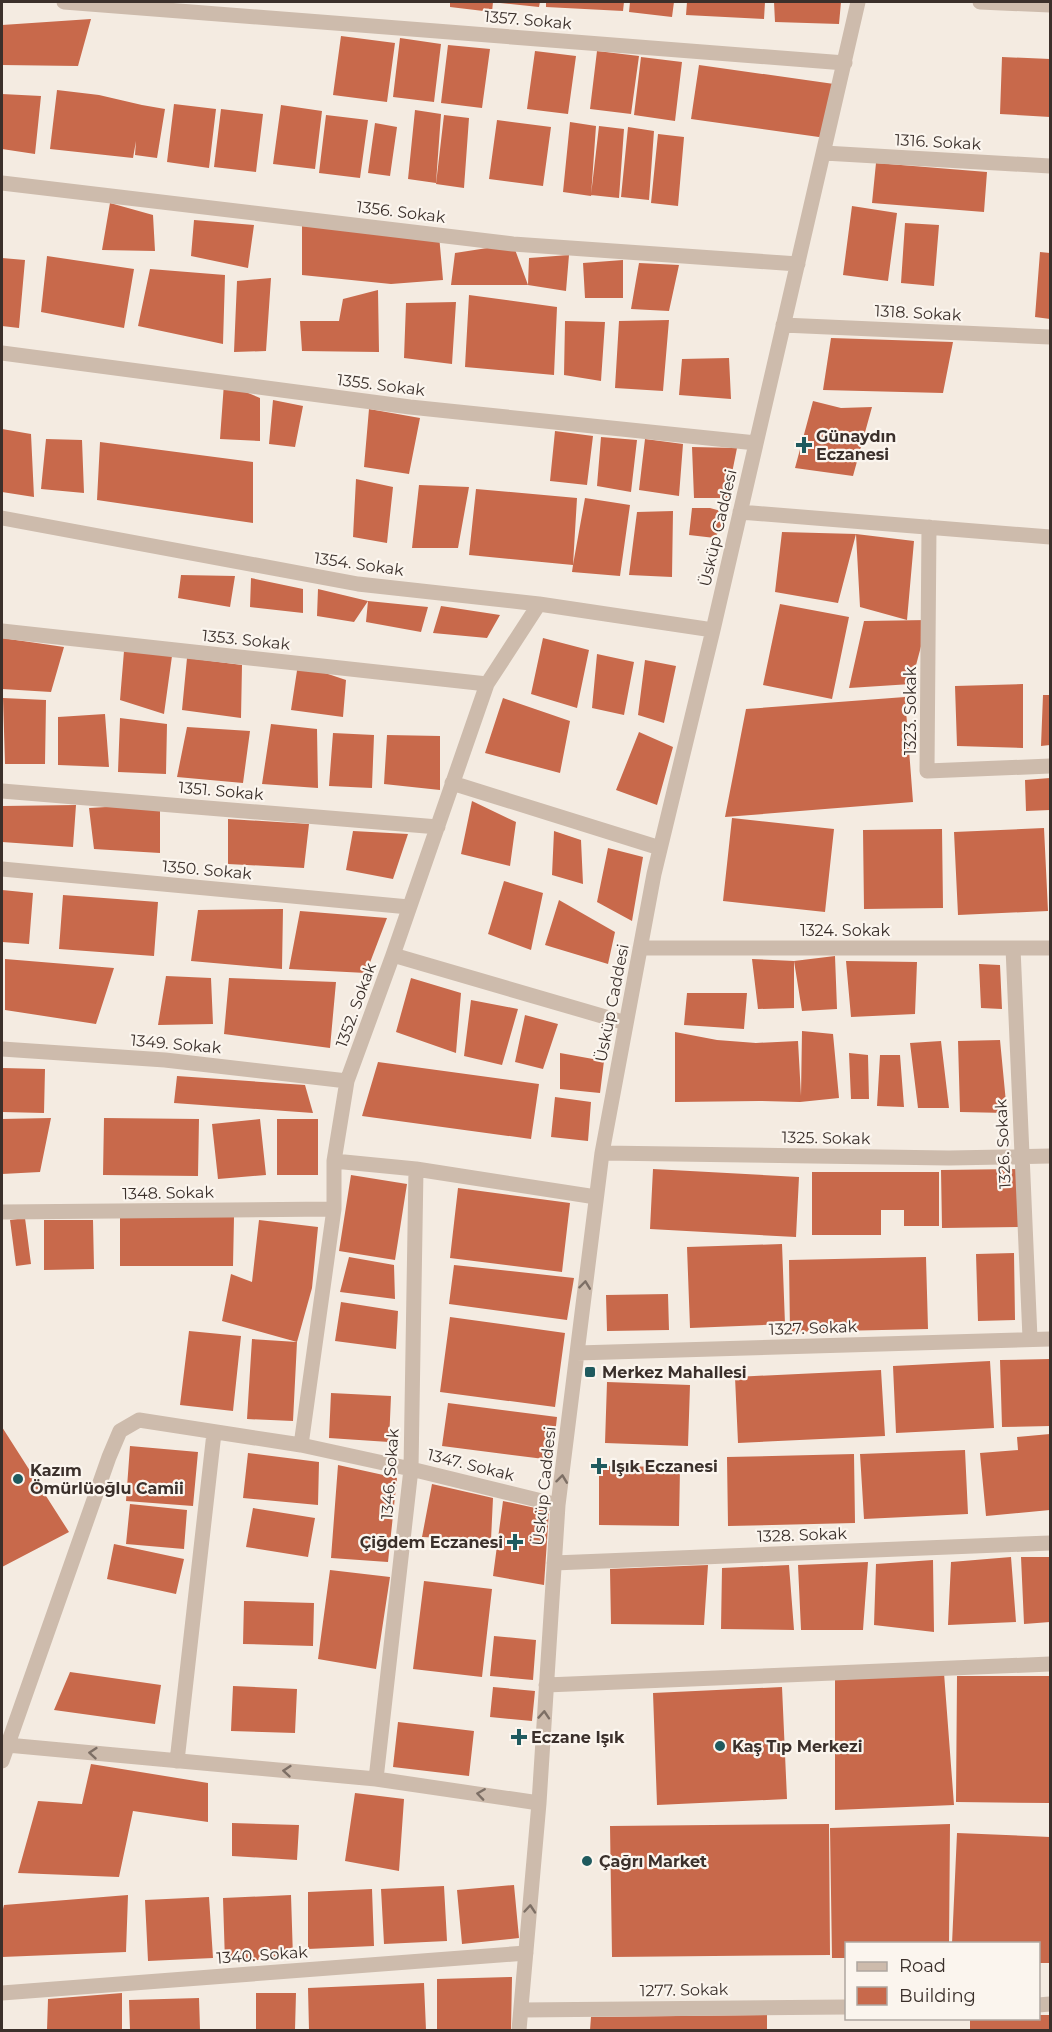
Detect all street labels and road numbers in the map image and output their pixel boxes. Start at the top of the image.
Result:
street label: 1357. Sokak [483,7,573,33]
street label: 1316. Sokak [894,130,982,154]
street label: 1356. Sokak [355,197,447,227]
street label: 1318. Sokak [874,301,962,325]
street label: 1355. Sokak [336,370,427,400]
street label: Üsküp Caddesi [694,467,741,589]
street label: 1354. Sokak [313,548,406,580]
street label: 1353. Sokak [201,626,291,654]
street label: 1323. Sokak [901,666,920,755]
street label: 1351. Sokak [178,778,265,804]
street label: 1350. Sokak [161,857,253,883]
street label: 1324. Sokak [800,921,891,940]
street label: Üsküp Caddesi [590,942,633,1064]
street label: 1352. Sokak [332,960,380,1050]
street label: 1349. Sokak [130,1031,222,1057]
street label: 1326. Sokak [991,1098,1015,1189]
street label: 1325. Sokak [781,1128,871,1148]
street label: 1348. Sokak [122,1183,214,1203]
street label: 1327. Sokak [769,1317,858,1339]
street label: Üsküp Caddesi [527,1425,560,1547]
street label: 1346. Sokak [377,1427,403,1520]
street label: 1347. Sokak [426,1445,517,1485]
street label: 1328. Sokak [757,1524,848,1546]
street label: 1340. Sokak [216,1942,309,1968]
street label: 1277. Sokak [639,1980,729,2000]

